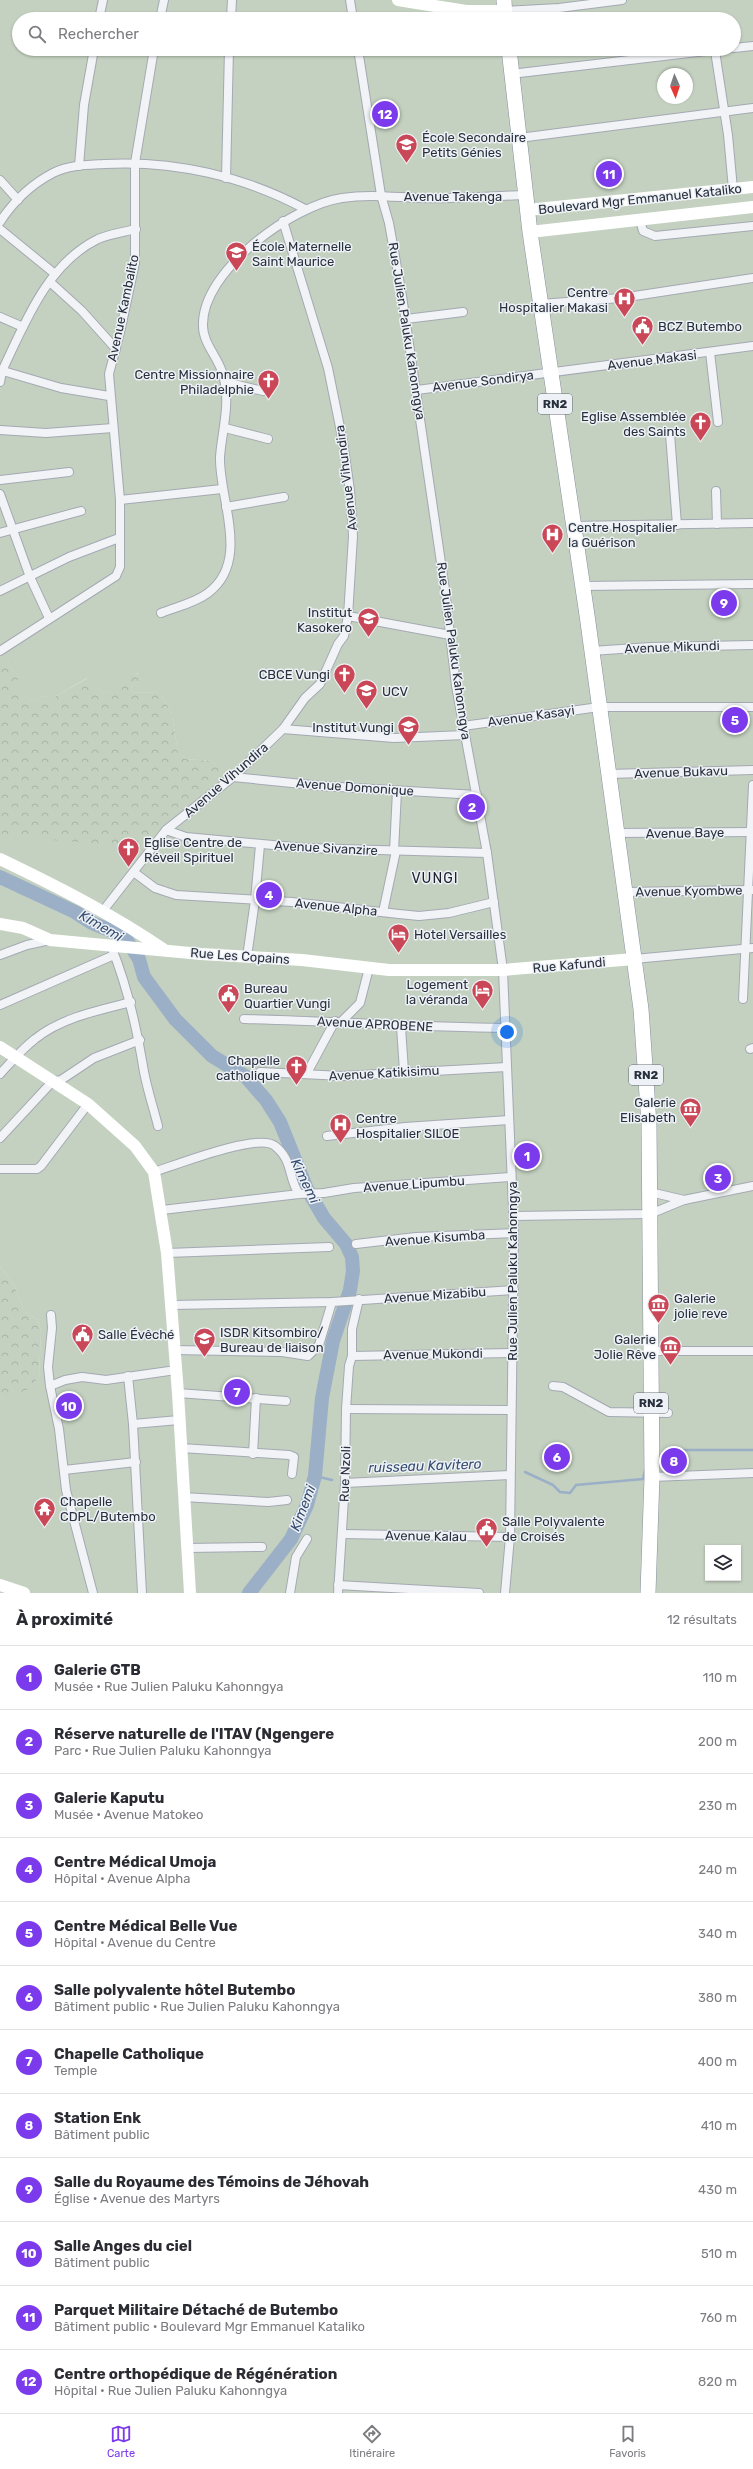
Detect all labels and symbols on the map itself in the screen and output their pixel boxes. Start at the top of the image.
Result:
north arrow [657,68,693,104]
pin: 12 [372,99,398,129]
place label: École Secondaire Petits Génies [422,130,526,160]
school or university icon: École Secondaire Petits Génies [394,131,420,164]
pin: 11 [596,159,622,189]
street label: Boulevard Mgr Emmanuel Kataliko [537,181,743,218]
street label: Avenue Takenga [404,189,502,205]
place label: École Maternelle Saint Maurice [252,239,352,269]
school or university icon: École Maternelle Saint Maurice [224,240,250,273]
street label: Rue Julien Paluku Kahonngya [385,241,428,421]
street label: Avenue Kambalito [104,253,142,363]
place label: Centre Hospitalier Makasi [499,285,608,315]
hospital icon: Centre Hospitalier Makasi [611,286,637,319]
public building icon: BCZ Butembo [629,313,655,346]
place label: BCZ Butembo [658,319,742,334]
street label: Avenue Makasi [607,347,697,373]
place label: Centre Missionnaire Philadelphie [134,367,254,397]
street label: Avenue Sondirya [431,367,535,395]
church icon: Centre Missionnaire Philadelphie [256,368,282,401]
road number: RN2 [538,394,572,414]
place label: Eglise Assemblée des Saints [581,409,686,439]
church icon: Eglise Assemblée des Saints [688,410,714,443]
street label: Avenue Vihundira [332,424,360,532]
place label: Centre Hospitalier la Guérison [568,520,677,550]
hospital icon: Centre Hospitalier la Guérison [539,521,565,554]
street label: Rue Julien Paluku Kahonngya [433,561,474,741]
pin: 9 [711,588,737,618]
place label: Institut Kasokero [297,605,352,635]
school or university icon: Institut Kasokero [355,606,381,639]
street label: Avenue Mikundi [624,638,720,656]
church icon: CBCE Vungi [332,661,358,694]
place label: CBCE Vungi [259,667,330,683]
school or university icon: UCV [353,678,379,711]
place label: UCV [382,684,409,699]
street label: Avenue Kasayi [487,702,575,730]
pin: 5 [722,705,748,735]
school or university icon: Institut Vungi [396,714,422,747]
place label: Institut Vungi [312,720,394,736]
street label: Avenue Vihundira [181,739,271,821]
street label: Avenue Bukavu [634,763,728,781]
street label: Avenue Domonique [296,775,414,799]
pin: 2 [459,792,485,822]
street label: Avenue Baye [646,825,724,841]
place label: Eglise Centre de Réveil Spirituel [144,835,242,865]
church icon: Eglise Centre de Réveil Spirituel [116,836,142,869]
street label: Avenue Sivanzire [274,838,378,858]
district label: VUNGI [411,870,459,887]
pin: 4 [256,880,282,910]
street label: Avenue Kyombwe [635,883,743,899]
street label: Avenue Alpha [294,895,378,919]
water label: Kimemi [76,907,126,946]
hotel icon: Hotel Versailles [386,921,412,954]
place label: Hotel Versailles [414,927,507,942]
street label: Rue Les Copains [190,945,291,967]
street label: Rue Kafundi [532,954,606,976]
place label: Logement la véranda [406,977,468,1007]
hotel icon: Logement la véranda [470,978,496,1011]
place label: Bureau Quartier Vungi [244,981,330,1012]
public building icon: Bureau Quartier Vungi [215,982,241,1015]
street label: Avenue APROBENE [317,1013,434,1035]
your location [497,1022,517,1042]
place label: Chapelle catholique [216,1053,280,1083]
church icon: Chapelle catholique [283,1054,309,1087]
street label: Avenue Katikisimu [328,1063,440,1083]
road number: RN2 [629,1065,663,1085]
place label: Galerie Elisabeth [620,1095,676,1125]
museum icon: Galerie Elisabeth [678,1096,704,1129]
place label: Centre Hospitalier SILOE [356,1111,460,1141]
hospital icon: Centre Hospitalier SILOE [328,1112,354,1145]
pin: 1 [514,1141,540,1171]
water label: Kimemi [287,1156,323,1207]
pin: 3 [705,1163,731,1193]
street label: Avenue Lipumbu [363,1173,465,1195]
street label: Rue Julien Paluku Kahonngya [505,1181,521,1361]
street label: Avenue Kisumba [384,1227,486,1249]
street label: Avenue Mizabibu [383,1284,487,1306]
place label: Galerie jolie reve [673,1291,728,1321]
museum icon: Galerie jolie reve [646,1292,672,1325]
public building icon: Salle Évêché [70,1321,96,1354]
place label: ISDR Kitsombiro/ Bureau de liaison [220,1325,324,1355]
school or university icon: ISDR Kitsombiro/ Bureau de liaison [192,1326,218,1359]
place label: Salle Évêché [98,1327,174,1342]
place label: Galerie Jolie Rêve [594,1332,656,1362]
museum icon: Galerie Jolie Rêve [658,1333,684,1366]
street label: Avenue Mukondi [383,1346,483,1362]
pin: 7 [224,1377,250,1407]
pin: 10 [56,1391,82,1421]
road number: RN2 [634,1393,668,1413]
pin: 6 [544,1442,570,1472]
street label: Rue Nzoli [337,1446,353,1502]
pin: 8 [661,1446,687,1476]
water label: ruisseau Kavitero [368,1456,482,1476]
water label: Kimemi [287,1482,320,1533]
place label: Chapelle CDPL/Butembo [60,1494,156,1524]
temple icon: Chapelle CDPL/Butembo [32,1495,58,1528]
place label: Salle Polyvalente de Croisés [502,1514,605,1544]
public building icon: Salle Polyvalente de Croisés [473,1515,499,1548]
street label: Avenue Kalau [385,1528,467,1544]

